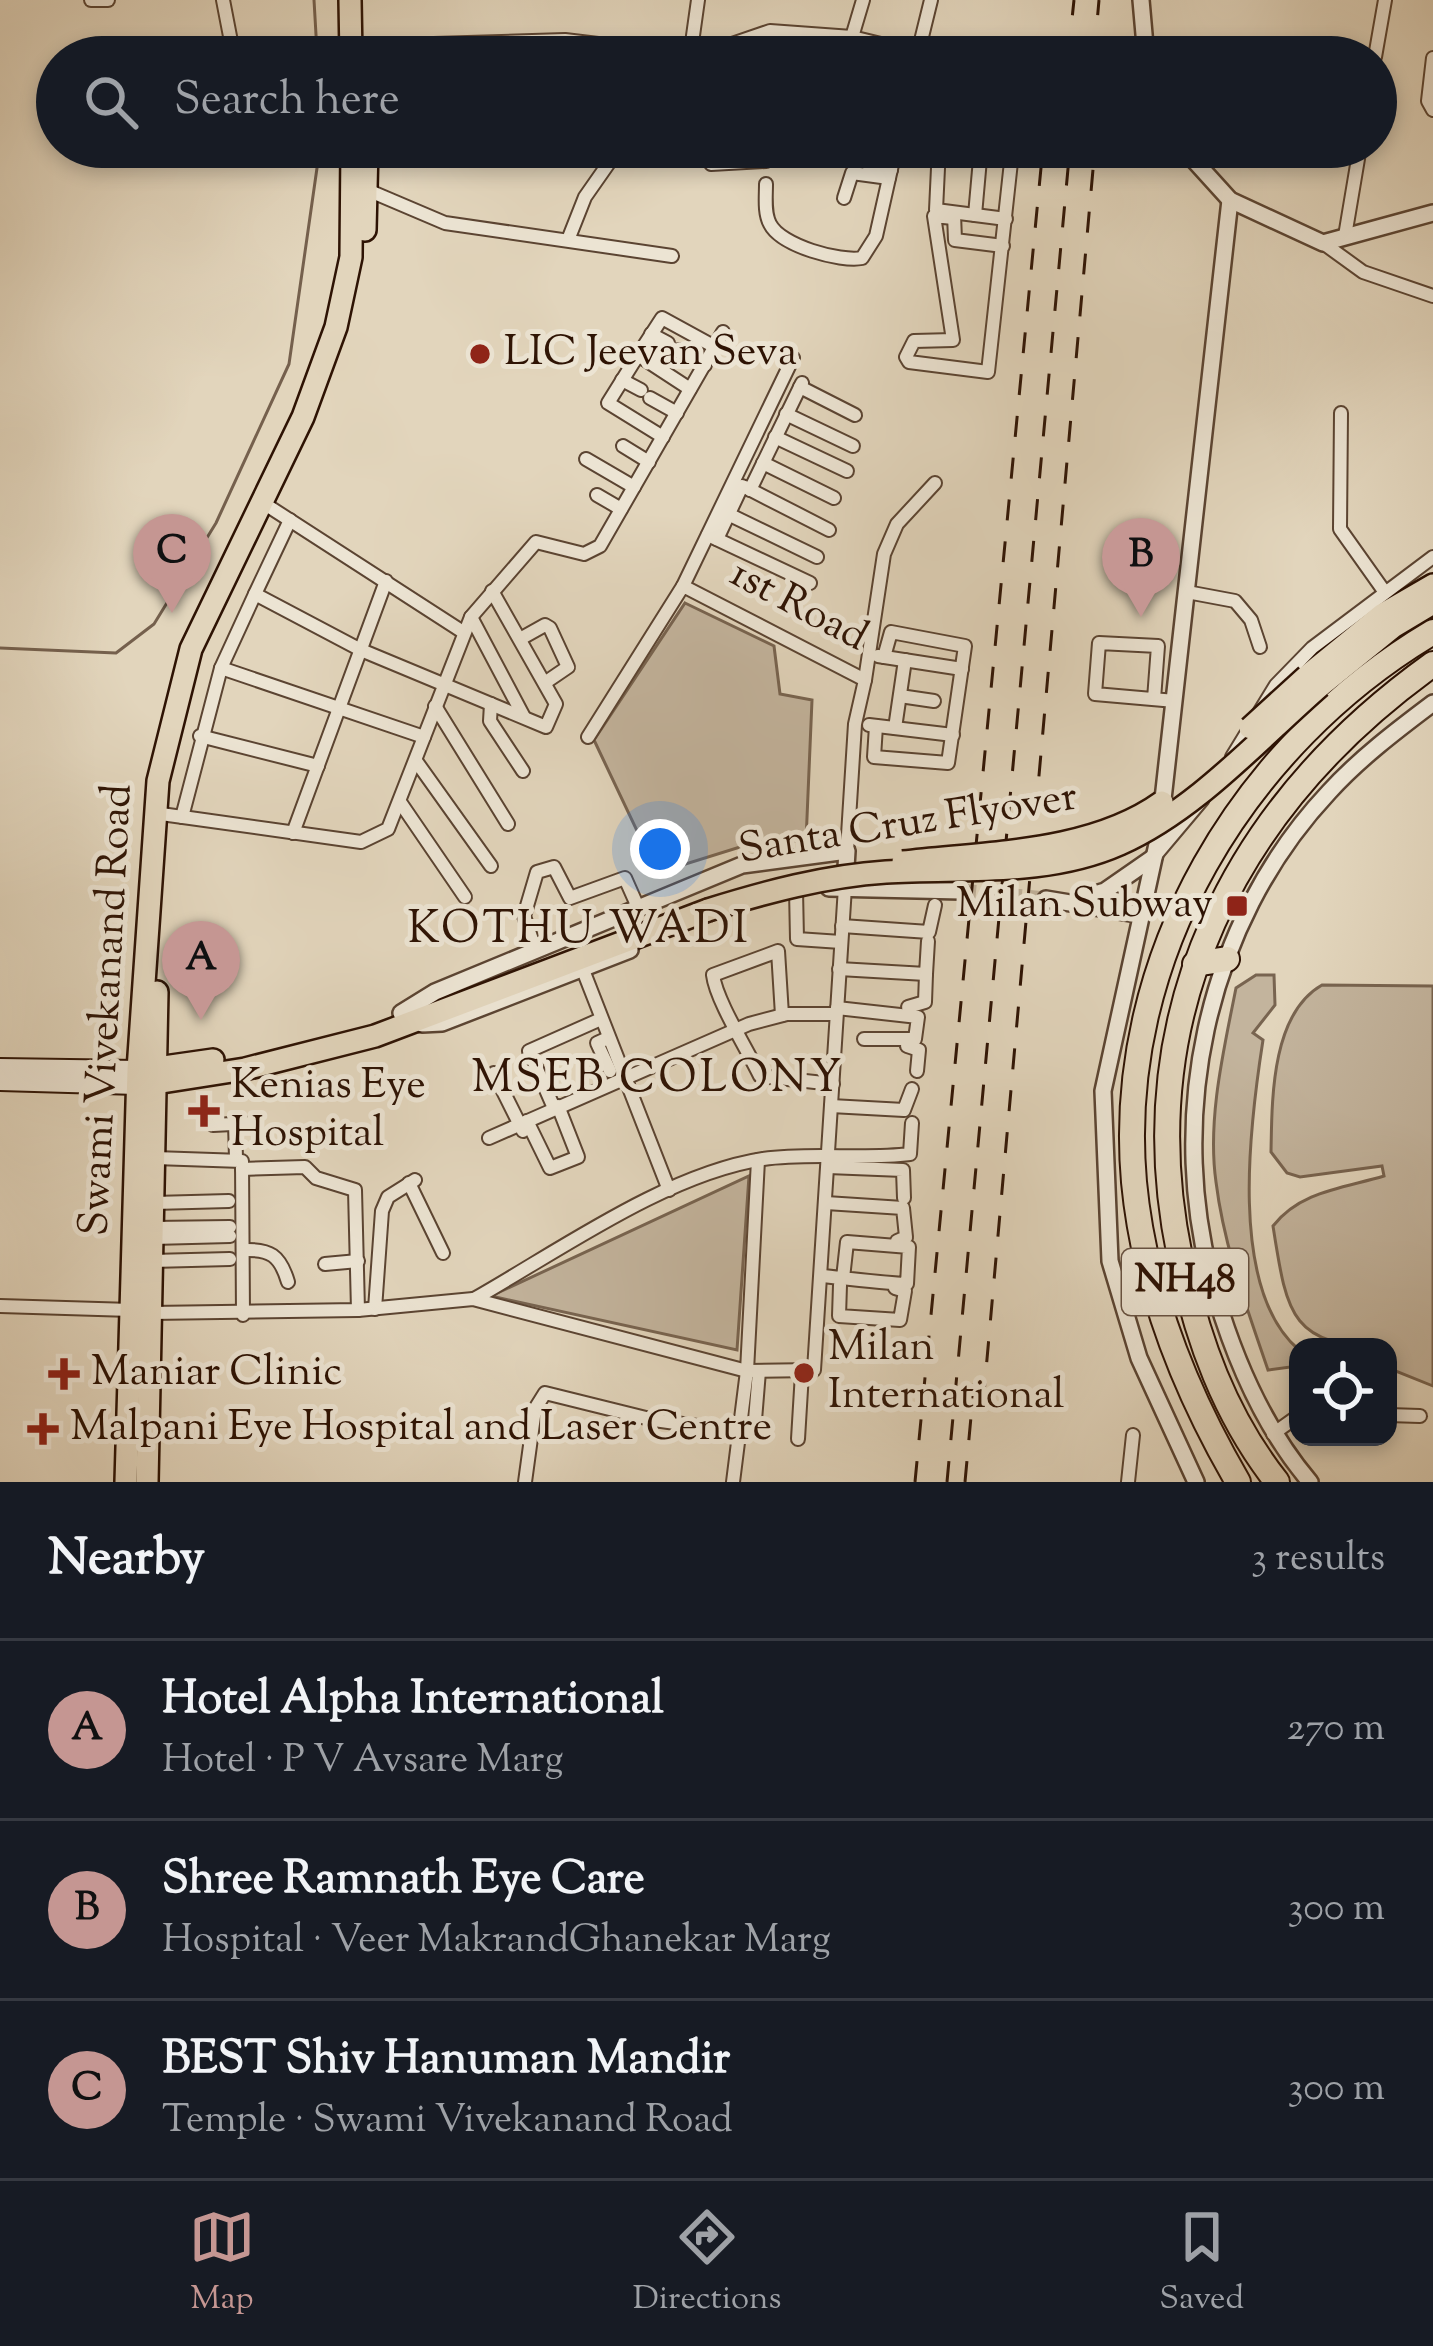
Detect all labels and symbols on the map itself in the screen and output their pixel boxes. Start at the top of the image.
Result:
place label: LIC Jeevan Seva [504,324,797,384]
marker: LIC Jeevan Seva [467,341,493,367]
pin: C [133,514,211,613]
pin: B [1102,518,1180,617]
street label: 1st Road [718,546,878,668]
street label: Santa Cruz Flyover [734,769,1082,881]
street label: Swami Vivekanand Road [66,782,150,1238]
your location [630,819,690,879]
place label: Milan Subway [956,876,1213,936]
marker: Milan Subway [1224,893,1250,919]
district label: KOTHU WADI [407,899,751,964]
pin: A [162,921,240,1020]
district label: MSEB COLONY [471,1048,845,1113]
place label: Kenias Eye Hospital [231,1057,426,1165]
marker: Kenias Eye Hospital [188,1095,220,1127]
road number: NH48 [1122,1249,1248,1315]
place label: Milan International [828,1319,1065,1427]
place label: Maniar Clinic [91,1344,342,1404]
marker: Maniar Clinic [48,1358,80,1390]
marker: Milan International [791,1360,817,1386]
place label: Malpani Eye Hospital and Laser Centre [70,1399,772,1459]
marker: Malpani Eye Hospital and Laser Centre [27,1413,59,1445]

